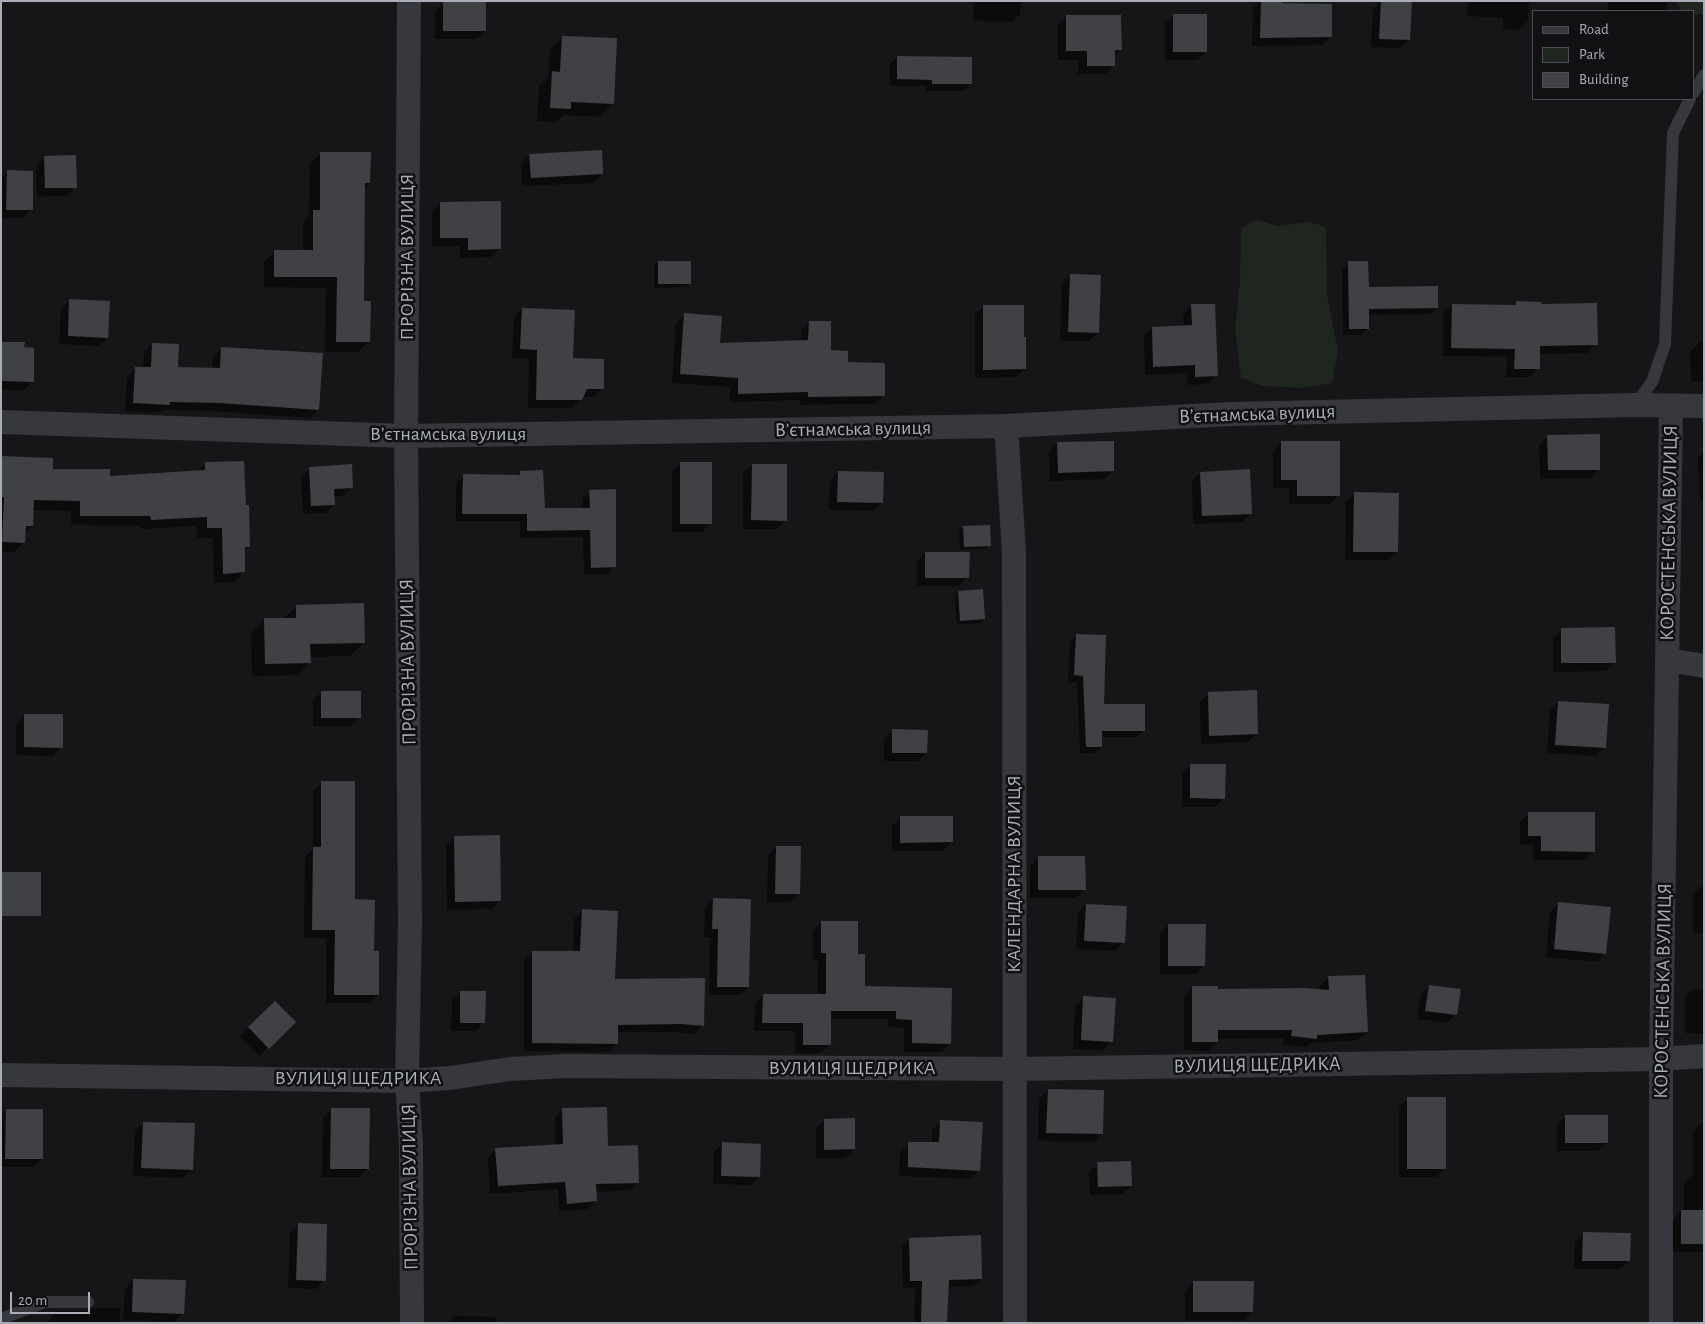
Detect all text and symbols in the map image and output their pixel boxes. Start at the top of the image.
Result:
legend [1532,10,1695,100]
text: Road [1579,22,1609,37]
text: Park [1579,47,1605,62]
text: Building [1579,72,1629,87]
street label: ПРОРІЗНА ВУЛИЦЯ [395,174,419,340]
street label: Вʼєтнамська вулиця [1178,399,1336,429]
street label: Вʼєтнамська вулиця [774,416,932,442]
street label: Вʼєтнамська вулиця [370,422,526,446]
street label: КОРОСТЕНСЬКА ВУЛИЦЯ [1655,425,1683,641]
street label: ПРОРІЗНА ВУЛИЦЯ [395,578,421,746]
street label: КАЛЕНДАРНА ВУЛИЦЯ [1002,775,1026,973]
street label: КОРОСТЕНСЬКА ВУЛИЦЯ [1649,883,1677,1099]
street label: ВУЛИЦЯ ЩЕДРИКА [1173,1052,1341,1078]
street label: ВУЛИЦЯ ЩЕДРИКА [768,1056,936,1080]
street label: ВУЛИЦЯ ЩЕДРИКА [274,1066,442,1090]
street label: ПРОРІЗНА ВУЛИЦЯ [397,1103,423,1271]
scale bar [12,1282,92,1314]
text: 20 m [18,1293,47,1308]

